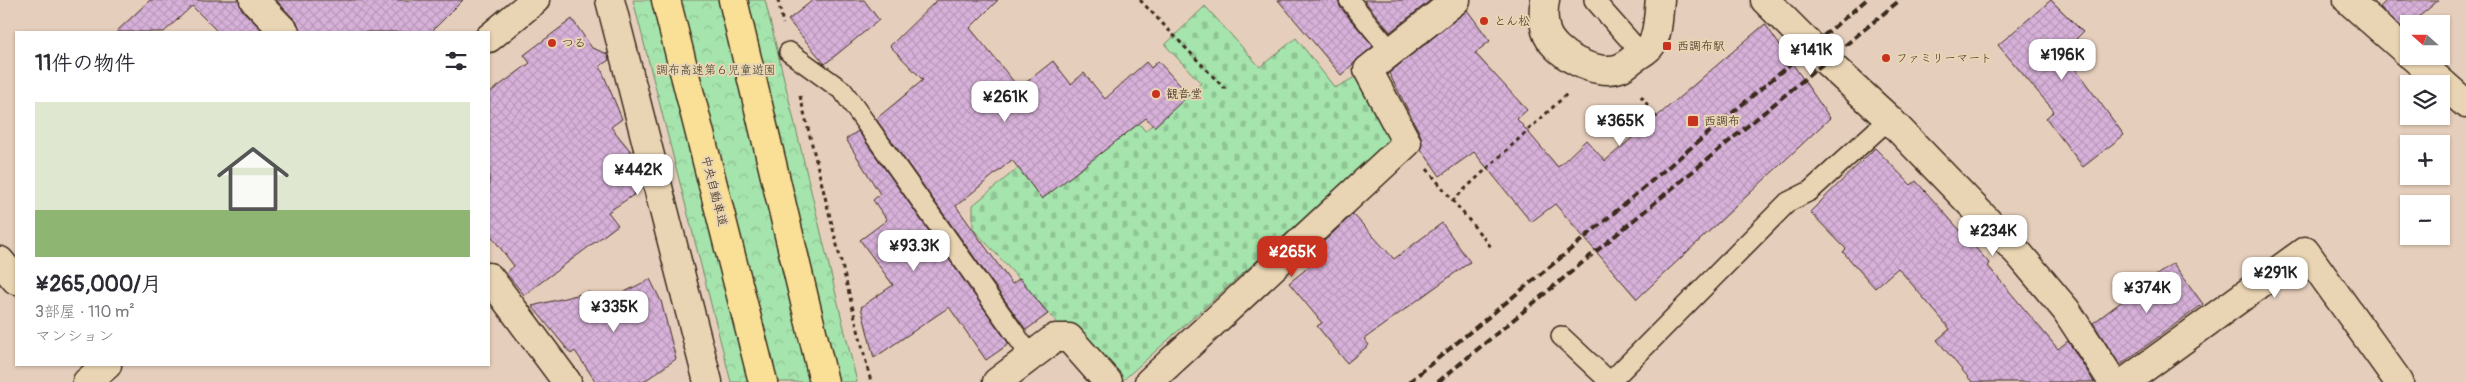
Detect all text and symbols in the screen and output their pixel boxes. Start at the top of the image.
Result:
place label: とん松 [1494,14,1530,29]
marker: とん松 [1478,15,1490,27]
north arrow [2400,15,2450,65]
map controls [2400,15,2450,245]
pin: ¥141K [1776,34,1846,76]
place label: つる [562,36,586,51]
marker: つる [546,37,558,49]
pin: ¥196K [2027,38,2097,81]
place label: 西調布駅 [1677,39,1725,54]
marker: 西調布駅 [1661,40,1673,52]
text: ¥141K [1790,40,1832,60]
text: ¥196K [2040,45,2084,65]
icon: filters [442,47,470,75]
text: 11件の物件 [35,50,135,77]
place label: ファミリーマート [1896,51,1992,66]
marker: ファミリーマート [1880,52,1892,64]
park label: 調布高速第６児童遊園 [656,63,776,78]
button: layers [2400,75,2450,125]
pin: ¥261K [970,80,1040,123]
text: ¥261K [982,87,1028,107]
place label: 観音堂 [1166,87,1202,102]
marker: 観音堂 [1150,88,1162,100]
pin: ¥365K [1585,104,1655,147]
text: ¥365K [1596,111,1644,131]
marker: 西調布 [1686,114,1700,128]
place label: 西調布 [1704,114,1740,129]
icon: home [208,134,298,224]
button: + [2400,135,2450,185]
pin: ¥442K [603,154,673,196]
street label: 中央自動車道 [698,154,730,228]
text: ¥442K [614,160,662,180]
button: − [2400,195,2450,245]
pin: ¥234K [1958,214,2028,257]
text: ¥234K [1969,221,2017,241]
pin: ¥93.3K [873,230,955,272]
text: ¥93.3K [889,236,939,256]
pin: ¥265K [1257,236,1327,278]
text: ¥265K [1268,242,1316,262]
pin: ¥291K [2240,256,2310,299]
text: ¥291K [2253,263,2297,283]
text: ¥265,000/月 [35,271,162,298]
pin: ¥374K [2112,272,2182,314]
text: ¥374K [2123,278,2171,298]
pin: ¥335K [579,290,649,333]
text: ¥335K [590,297,638,317]
text: 3部屋 · 110 m² [35,302,135,322]
text: マンション [35,326,114,346]

